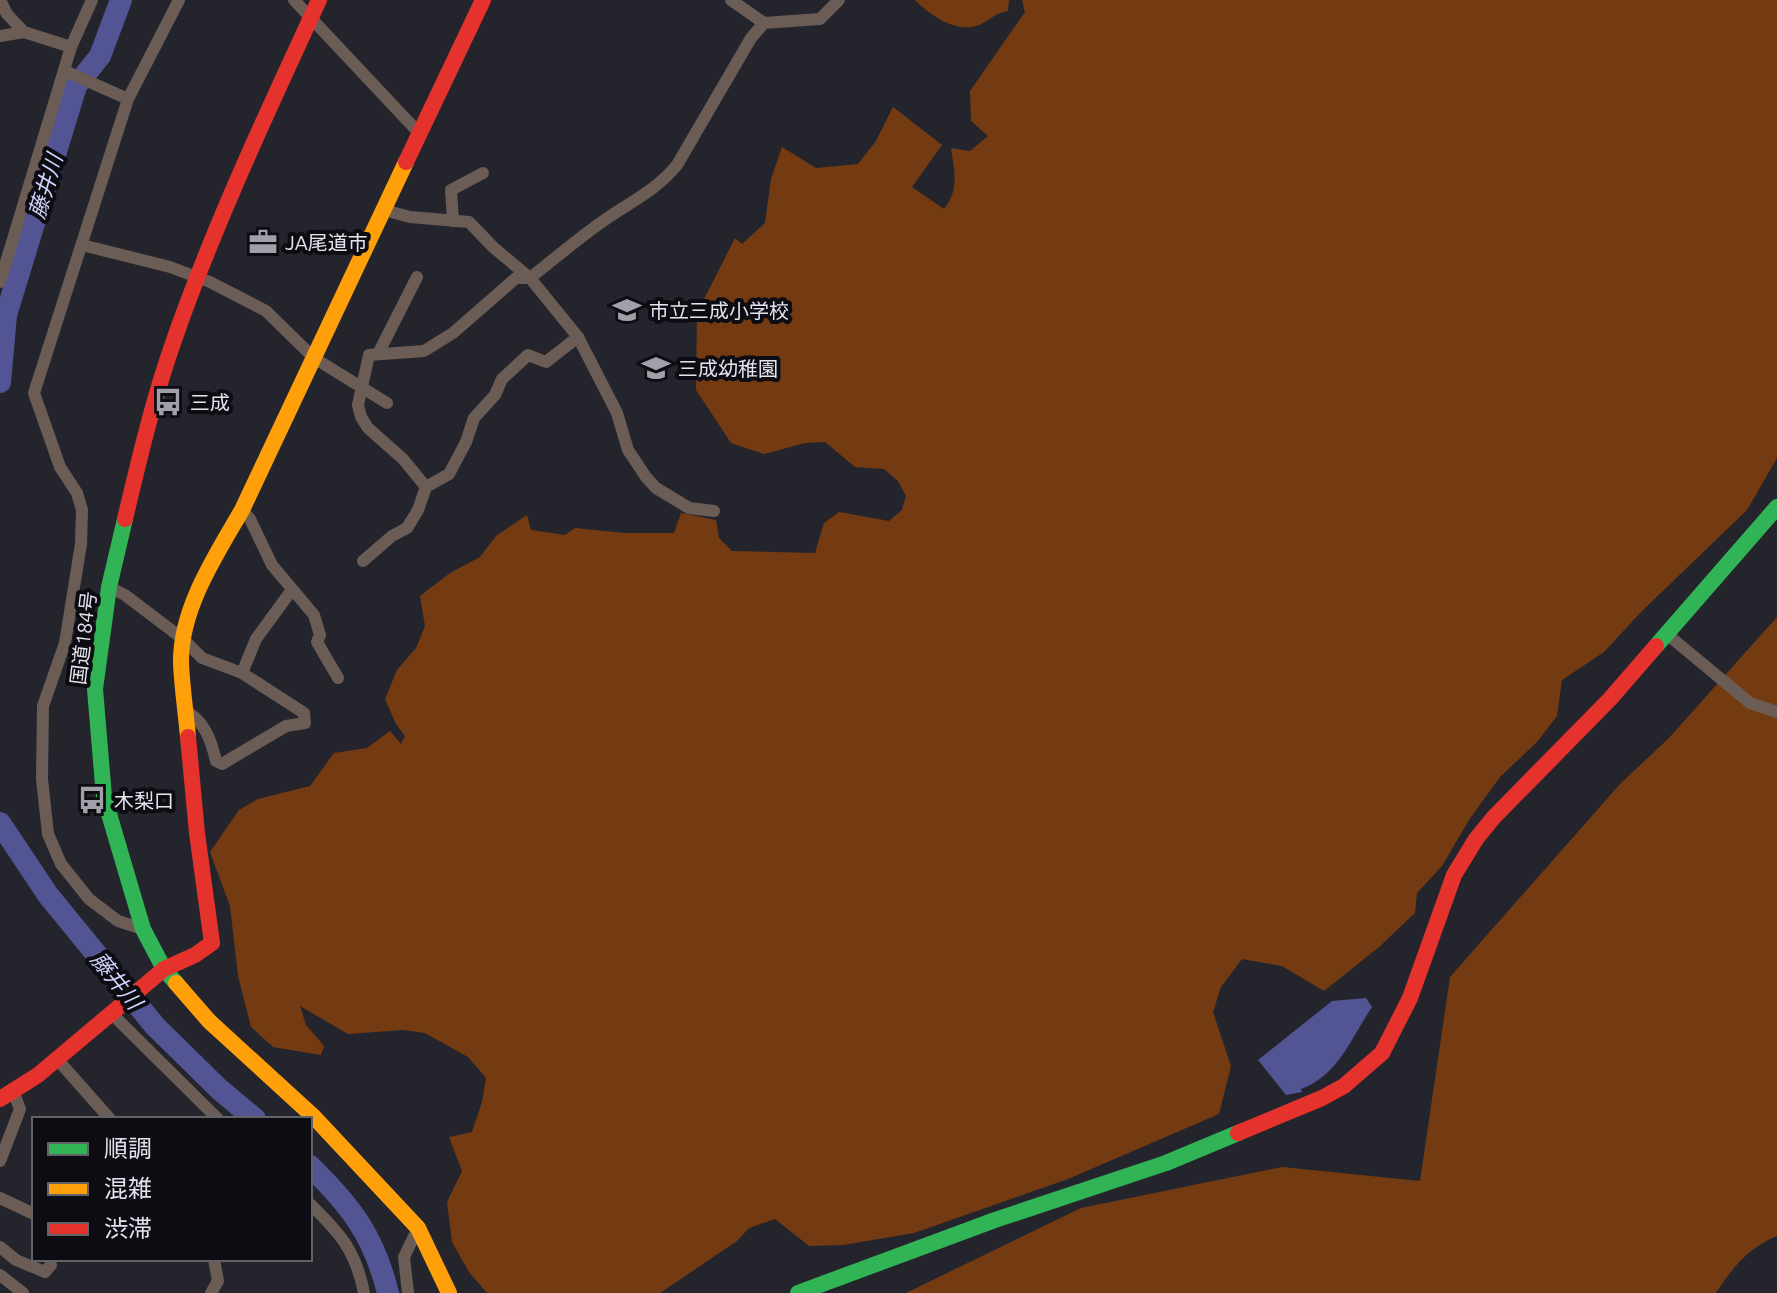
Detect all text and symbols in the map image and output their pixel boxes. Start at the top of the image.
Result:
water label: 藤井川 [23,149,67,221]
office icon: JA尾道市 [248,227,278,257]
place label: JA尾道市 [285,231,368,254]
school or university icon: 市立三成小学校 [612,295,642,325]
place label: 市立三成小学校 [649,299,789,322]
school or university icon: 三成幼稚園 [641,353,671,383]
place label: 三成幼稚園 [678,357,778,380]
bus stop icon: 三成 [153,387,183,417]
place label: 三成 [190,391,230,414]
street label: 国道184号 [66,590,100,686]
bus stop icon: 木梨口 [77,785,107,815]
place label: 木梨口 [114,789,174,812]
water label: 藤井川 [87,946,149,1015]
legend [32,1117,312,1261]
text: 順調 [104,1135,152,1162]
text: 混雑 [104,1175,152,1202]
text: 渋滞 [104,1215,152,1242]

